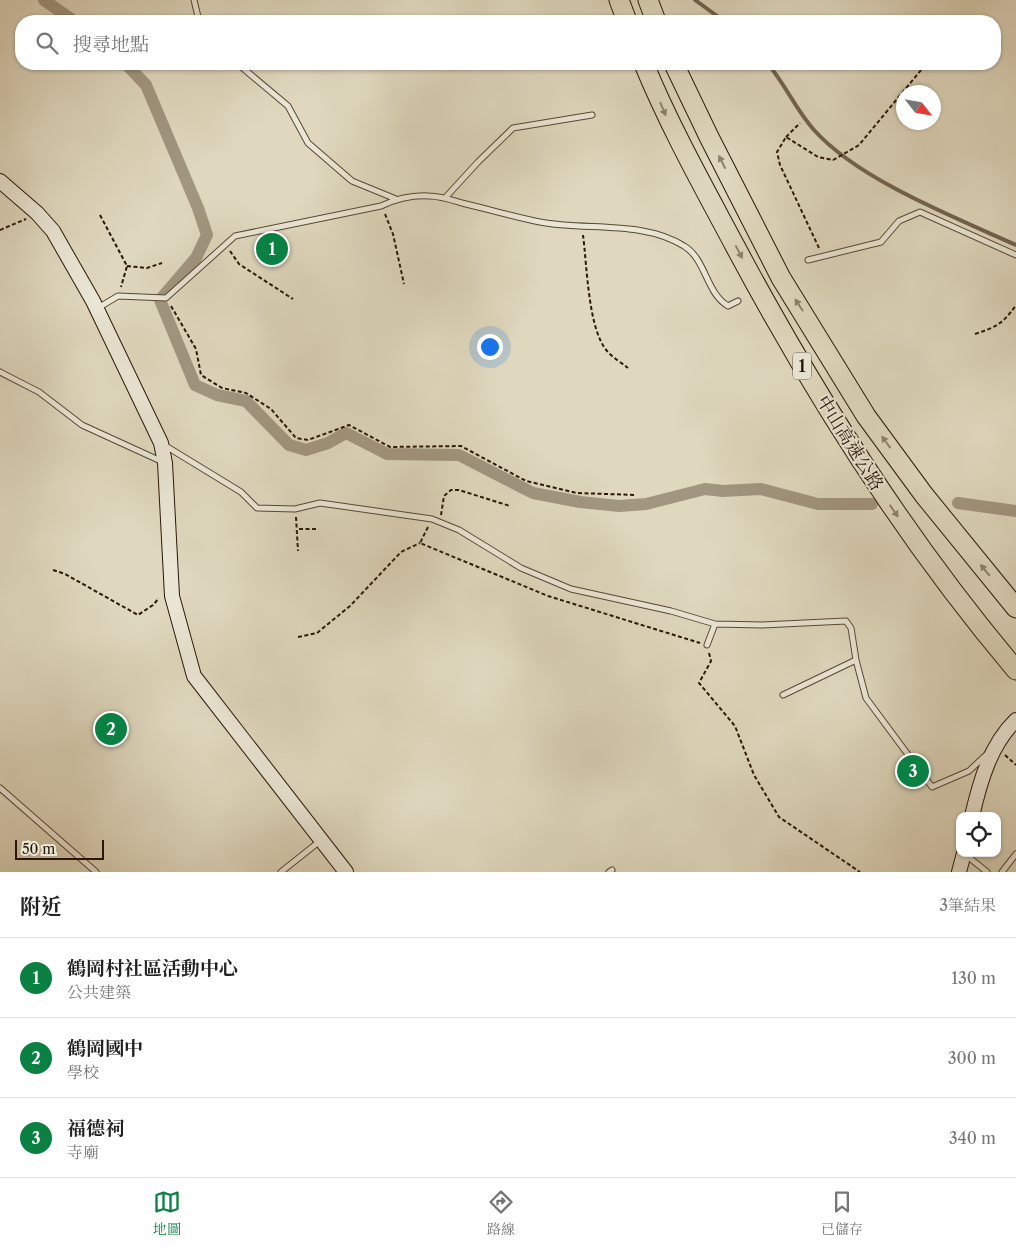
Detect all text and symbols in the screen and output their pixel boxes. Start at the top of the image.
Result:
search box [15,15,1001,70]
icon: search [33,29,61,57]
text: 搜尋地點 [73,33,149,56]
north arrow [896,85,941,130]
one-way arrow [659,102,667,116]
one-way arrow [718,155,726,169]
pin: 1 [256,230,288,268]
one-way arrow [734,246,743,259]
one-way arrow [794,298,803,311]
your location [477,334,503,360]
road number: 1 [793,352,811,380]
street label: 中山高速公路 [812,391,888,495]
one-way arrow [881,435,891,449]
one-way arrow [889,505,899,518]
one-way arrow [980,564,991,577]
pin: 2 [95,710,127,748]
pin: 3 [897,752,929,790]
map controls [956,812,1001,857]
button: locate [956,812,1001,857]
scale bar [15,837,104,860]
text: 50 m [22,840,55,858]
text: 附近 [20,894,62,919]
text: 3筆結果 [939,895,996,915]
text: 鶴岡村社區活動中心 [67,957,238,980]
text: 1 [32,968,40,988]
text: 130 m [951,968,996,988]
text: 公共建築 [67,982,131,1002]
text: 鶴岡國中 [67,1037,143,1060]
text: 2 [31,1048,41,1068]
text: 300 m [948,1048,996,1068]
text: 學校 [67,1062,99,1082]
text: 福德祠 [67,1117,124,1140]
text: 3 [31,1128,41,1148]
text: 340 m [949,1128,996,1148]
text: 寺廟 [67,1142,99,1162]
tab: 地圖 [153,1188,181,1238]
tab: 路線 [487,1188,515,1238]
tab: 已儲存 [821,1188,863,1238]

